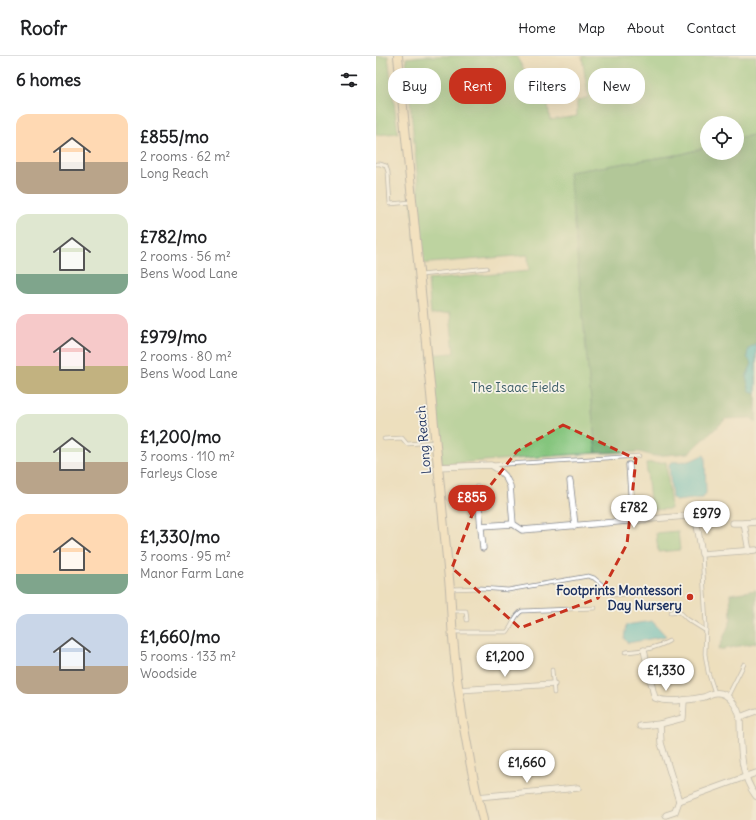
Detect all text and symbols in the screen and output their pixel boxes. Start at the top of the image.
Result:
text: Roofr [20,16,67,40]
text: Home [518,19,556,37]
text: Map [578,19,605,37]
text: About [627,19,665,37]
text: Contact [687,19,736,37]
chip: Buy [388,68,441,104]
chip: Rent [449,68,506,104]
chip: Filters [514,68,580,104]
chip: New [588,68,645,104]
text: 6 homes [16,69,81,91]
icon: filters [338,69,360,91]
map controls [700,116,744,160]
button: locate [700,116,744,160]
text: £855/mo [140,126,209,148]
icon: home [48,130,96,178]
text: 2 rooms · 62 m² [140,148,230,165]
text: Long Reach [140,165,209,182]
text: £782/mo [140,226,207,248]
icon: home [48,230,96,278]
text: 2 rooms · 56 m² [140,248,231,265]
text: Bens Wood Lane [140,265,238,282]
text: £979/mo [140,326,207,348]
icon: home [48,330,96,378]
text: 2 rooms · 80 m² [140,348,232,365]
text: Bens Wood Lane [140,365,238,382]
park label: The Isaac Fields [471,379,565,396]
street label: Long Reach [412,405,435,475]
text: £1,200/mo [140,426,221,448]
icon: home [48,430,96,478]
text: 3 rooms · 110 m² [140,448,235,465]
text: Farleys Close [140,465,217,482]
pin: £855 [448,485,496,519]
text: £855 [457,489,487,506]
pin: £782 [610,495,658,529]
text: £782 [620,499,648,516]
pin: £979 [683,501,731,535]
text: £979 [693,505,721,522]
text: £1,330/mo [140,526,220,548]
icon: home [48,530,96,578]
text: 3 rooms · 95 m² [140,548,231,565]
text: Manor Farm Lane [140,565,244,582]
place label: Footprints Montessori Day Nursery [556,582,682,614]
marker: Footprints Montessori Day Nursery [685,592,695,602]
text: £1,660/mo [140,626,220,648]
icon: home [48,630,96,678]
pin: £1,200 [472,644,538,678]
text: 5 rooms · 133 m² [140,648,236,665]
text: £1,200 [486,648,524,665]
pin: £1,330 [633,658,699,692]
text: £1,330 [647,662,685,679]
text: Woodside [140,665,197,682]
pin: £1,660 [494,750,560,784]
text: £1,660 [508,754,546,771]

